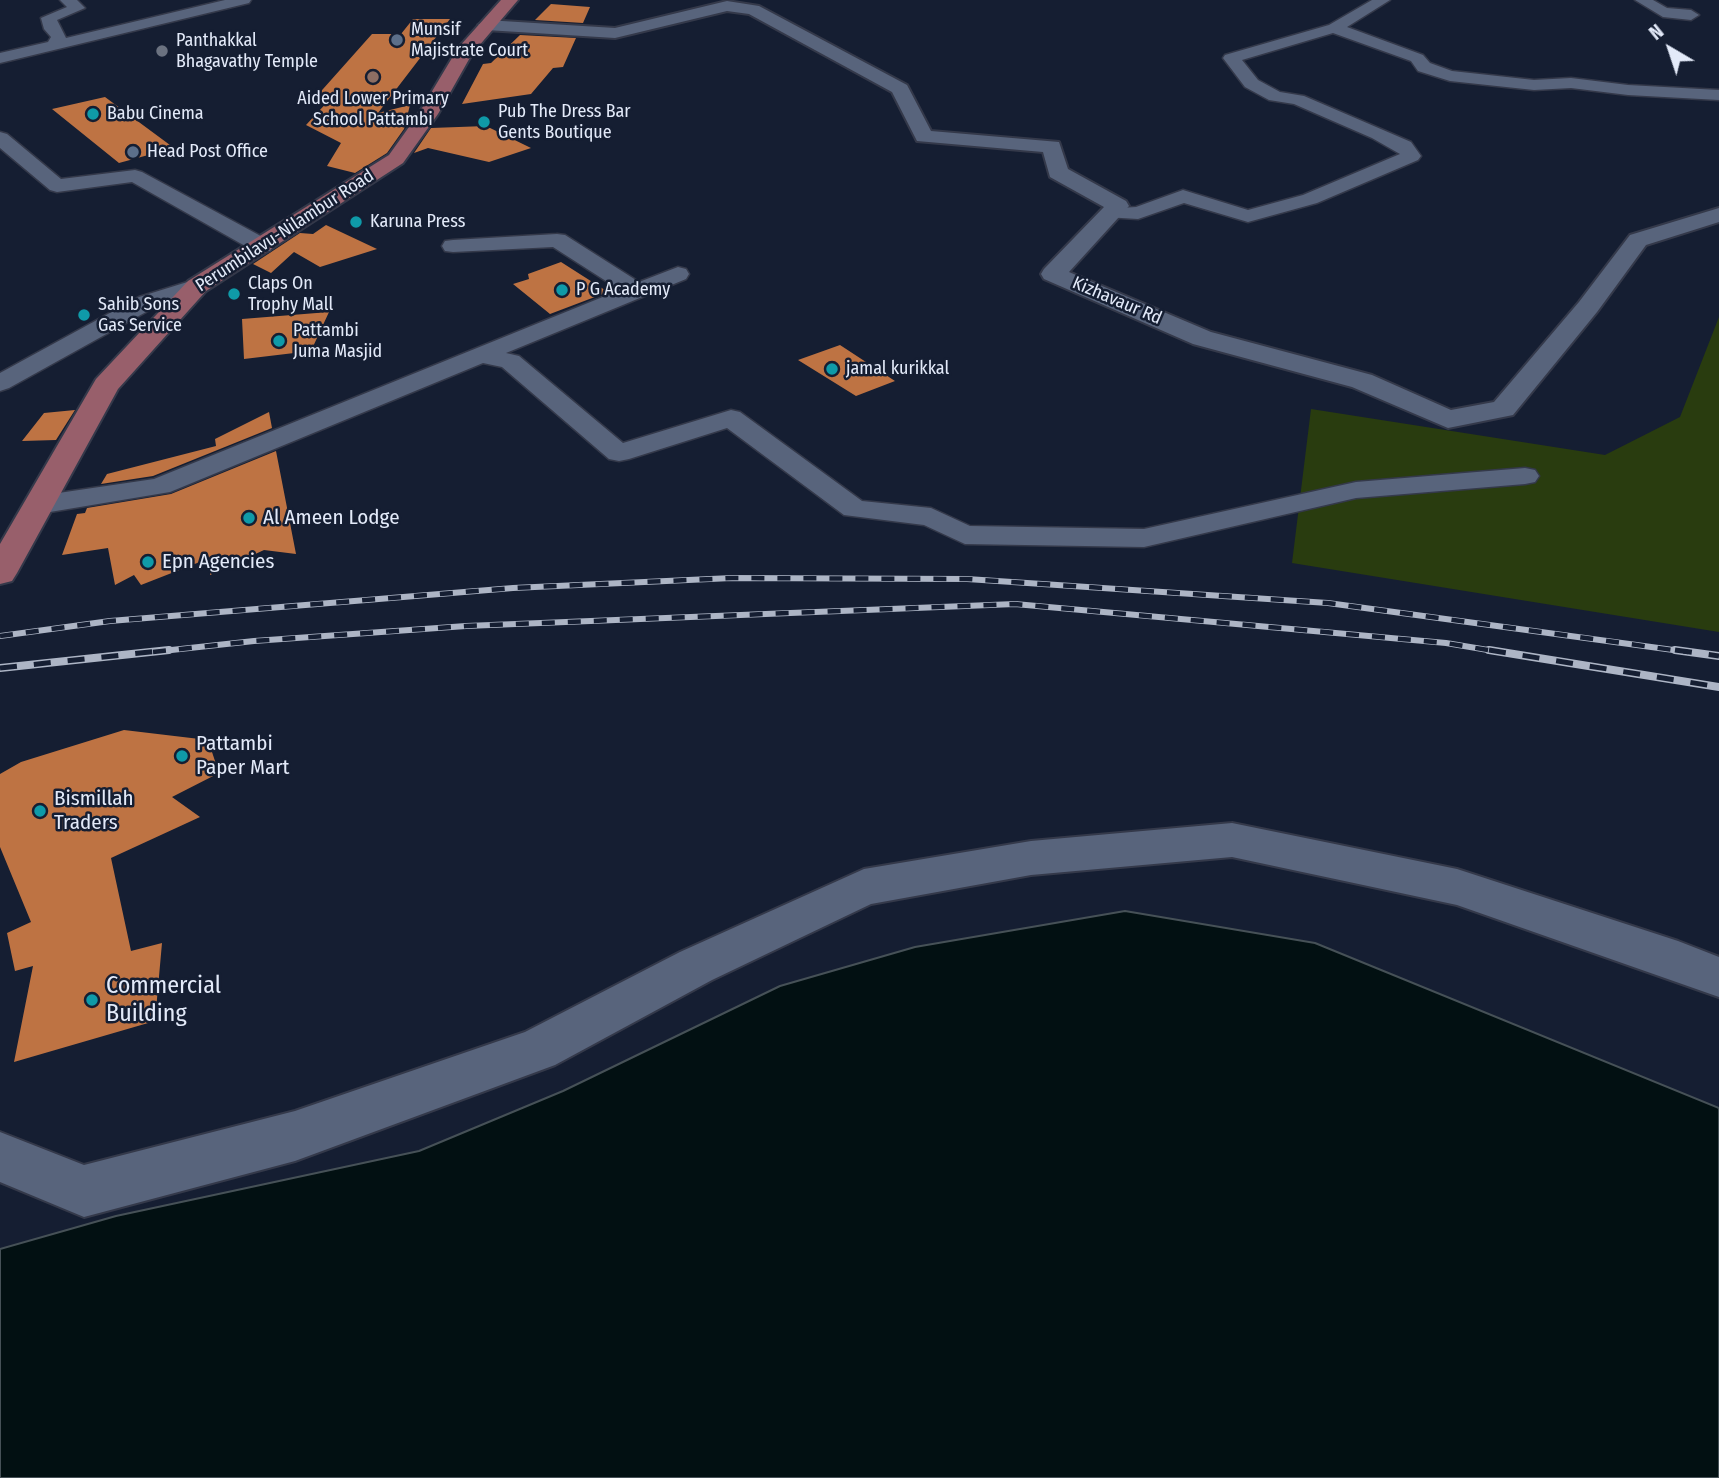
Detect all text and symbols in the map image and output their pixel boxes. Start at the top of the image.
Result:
north arrow [1635,14,1705,84]
place label: Munsif Majistrate Court [411,19,528,61]
text: N [1645,20,1668,45]
place label: Panthakkal Bhagavathy Temple [176,30,318,72]
marker: Munsif Majistrate Court [389,32,405,48]
marker: Panthakkal Bhagavathy Temple [154,43,170,59]
marker: Aided Lower Primary School Pattambi [365,69,381,85]
place label: Aided Lower Primary School Pattambi [297,88,449,130]
place label: Pub The Dress Bar Gents Boutique [498,101,631,144]
place label: Babu Cinema [107,103,204,125]
marker: Babu Cinema [85,106,101,122]
marker: Pub The Dress Bar Gents Boutique [476,114,492,130]
place label: Head Post Office [147,141,268,163]
marker: Head Post Office [125,144,141,160]
street label: Perumbilavu-Nilambur Road [192,165,378,297]
place label: Karuna Press [370,211,465,233]
marker: Karuna Press [348,214,364,230]
place label: Claps On Trophy Mall [248,273,333,316]
street label: Kizhavaur Rd [1069,273,1165,329]
place label: P G Academy [576,279,670,301]
marker: P G Academy [554,282,570,298]
marker: Claps On Trophy Mall [226,286,242,302]
place label: Sahib Sons Gas Service [98,294,182,336]
marker: Sahib Sons Gas Service [76,307,92,323]
place label: Pattambi Juma Masjid [293,320,382,362]
marker: Pattambi Juma Masjid [271,333,287,349]
place label: jamal kurikkal [846,358,949,380]
marker: jamal kurikkal [824,361,840,377]
place label: Al Ameen Lodge [263,505,400,531]
marker: Al Ameen Lodge [241,510,257,526]
place label: Epn Agencies [162,549,274,575]
marker: Epn Agencies [140,554,156,570]
place label: Pattambi Paper Mart [196,731,289,781]
marker: Pattambi Paper Mart [174,748,190,764]
place label: Bismillah Traders [54,786,134,836]
marker: Bismillah Traders [32,803,48,819]
place label: Commercial Building [106,972,221,1028]
marker: Commercial Building [84,992,100,1008]

